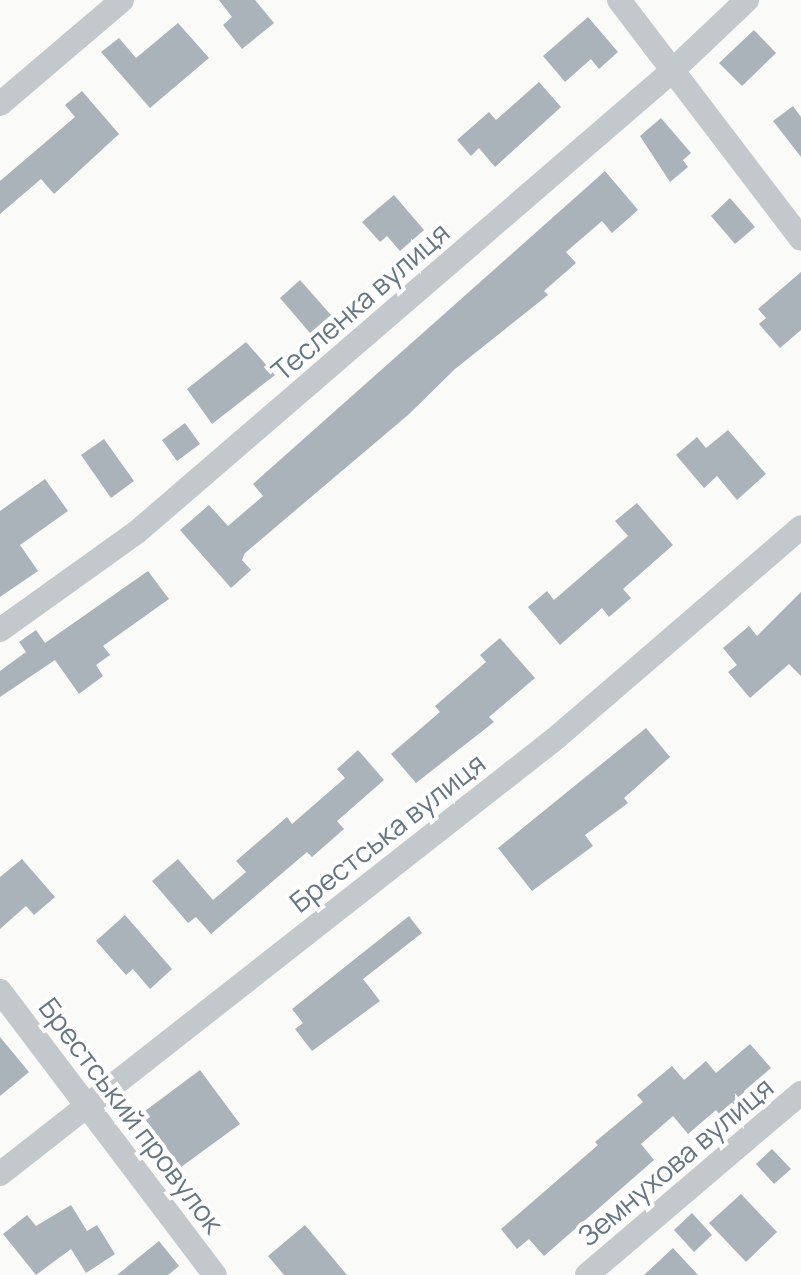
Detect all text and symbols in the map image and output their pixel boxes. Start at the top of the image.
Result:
street label: Тесленка вулиця [264,215,456,387]
street label: Брестська вулиця [283,745,491,919]
street label: Брестський провулок [33,991,231,1239]
street label: Земнухова вулиця [571,1070,779,1252]

